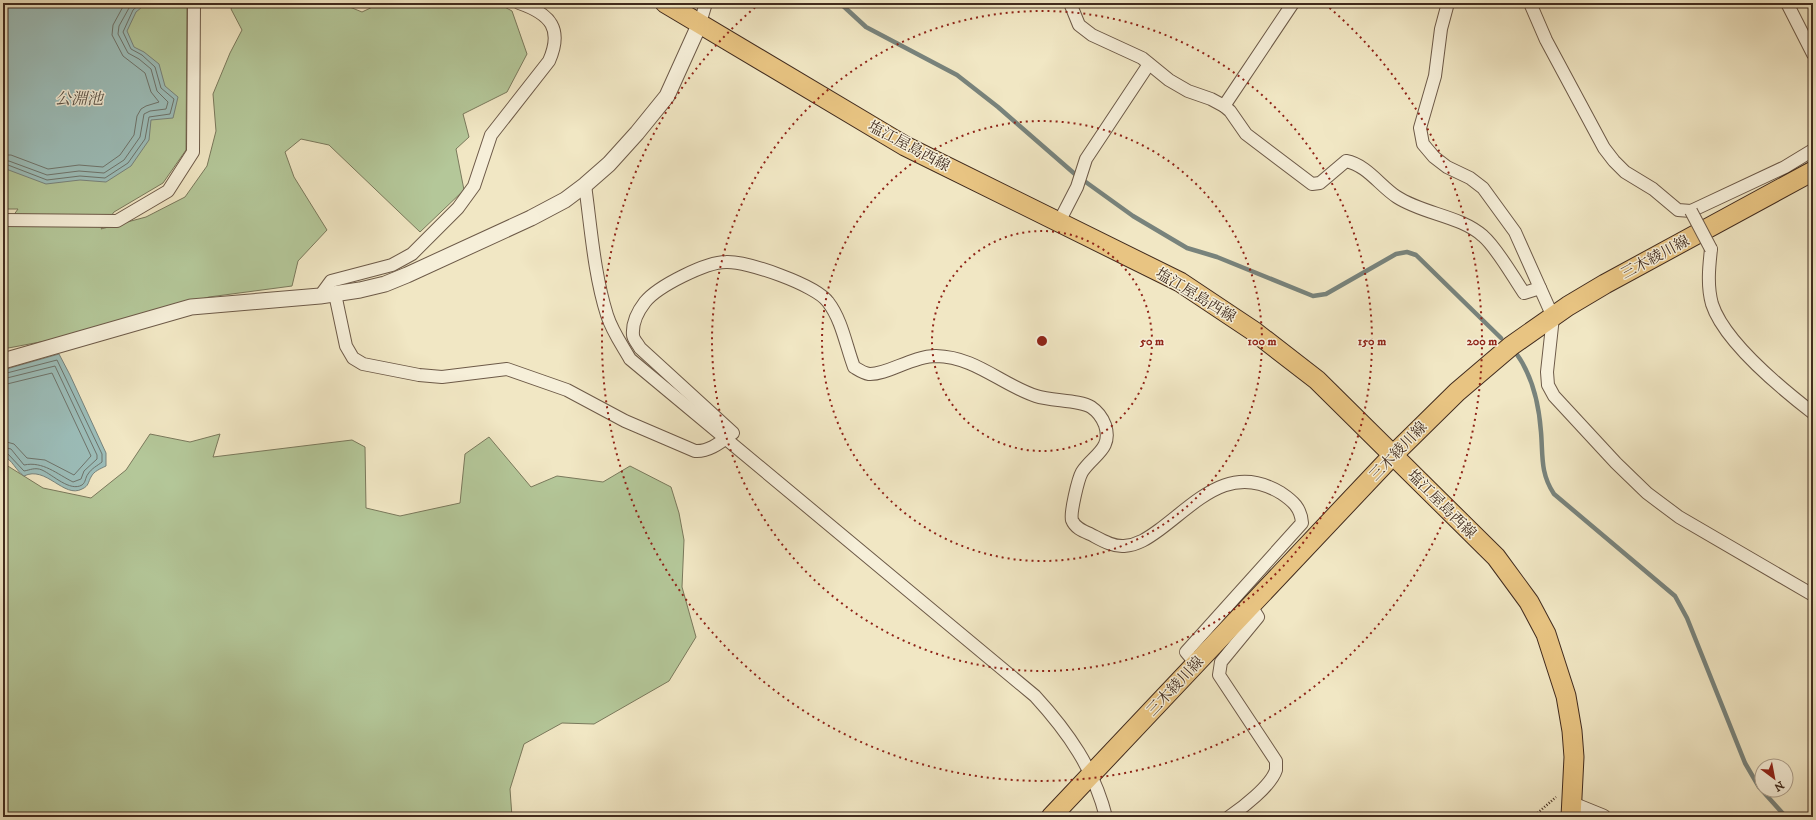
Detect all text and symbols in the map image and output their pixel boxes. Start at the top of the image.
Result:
water label: 公淵池 [55,89,105,109]
street label: 塩江屋島西線 [865,117,953,176]
street label: 三木綾川線 [1618,231,1693,283]
street label: 塩江屋島西線 [1152,264,1239,327]
centre of rings [1035,334,1049,348]
text: 50 m [1139,334,1164,349]
text: 100 m [1248,334,1276,349]
text: 150 m [1358,334,1386,349]
text: 200 m [1467,334,1497,349]
street label: 三木綾川線 [1365,418,1431,485]
street label: 塩江屋島西線 [1403,466,1480,543]
street label: 三木綾川線 [1143,652,1208,720]
north arrow [1754,758,1794,798]
text: N [1771,777,1786,794]

